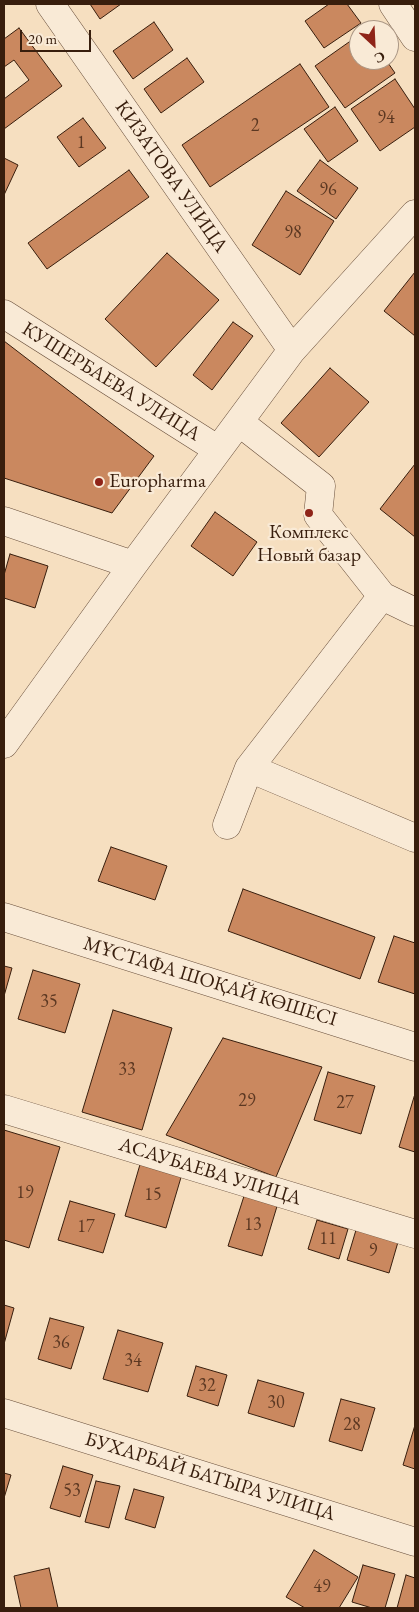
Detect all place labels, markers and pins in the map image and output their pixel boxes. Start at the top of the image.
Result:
place label: Europharma [109,470,206,494]
marker: Europharma [93,476,105,488]
marker: Комплекс Новый базар [303,507,315,519]
place label: Комплекс Новый базар [257,521,361,568]

